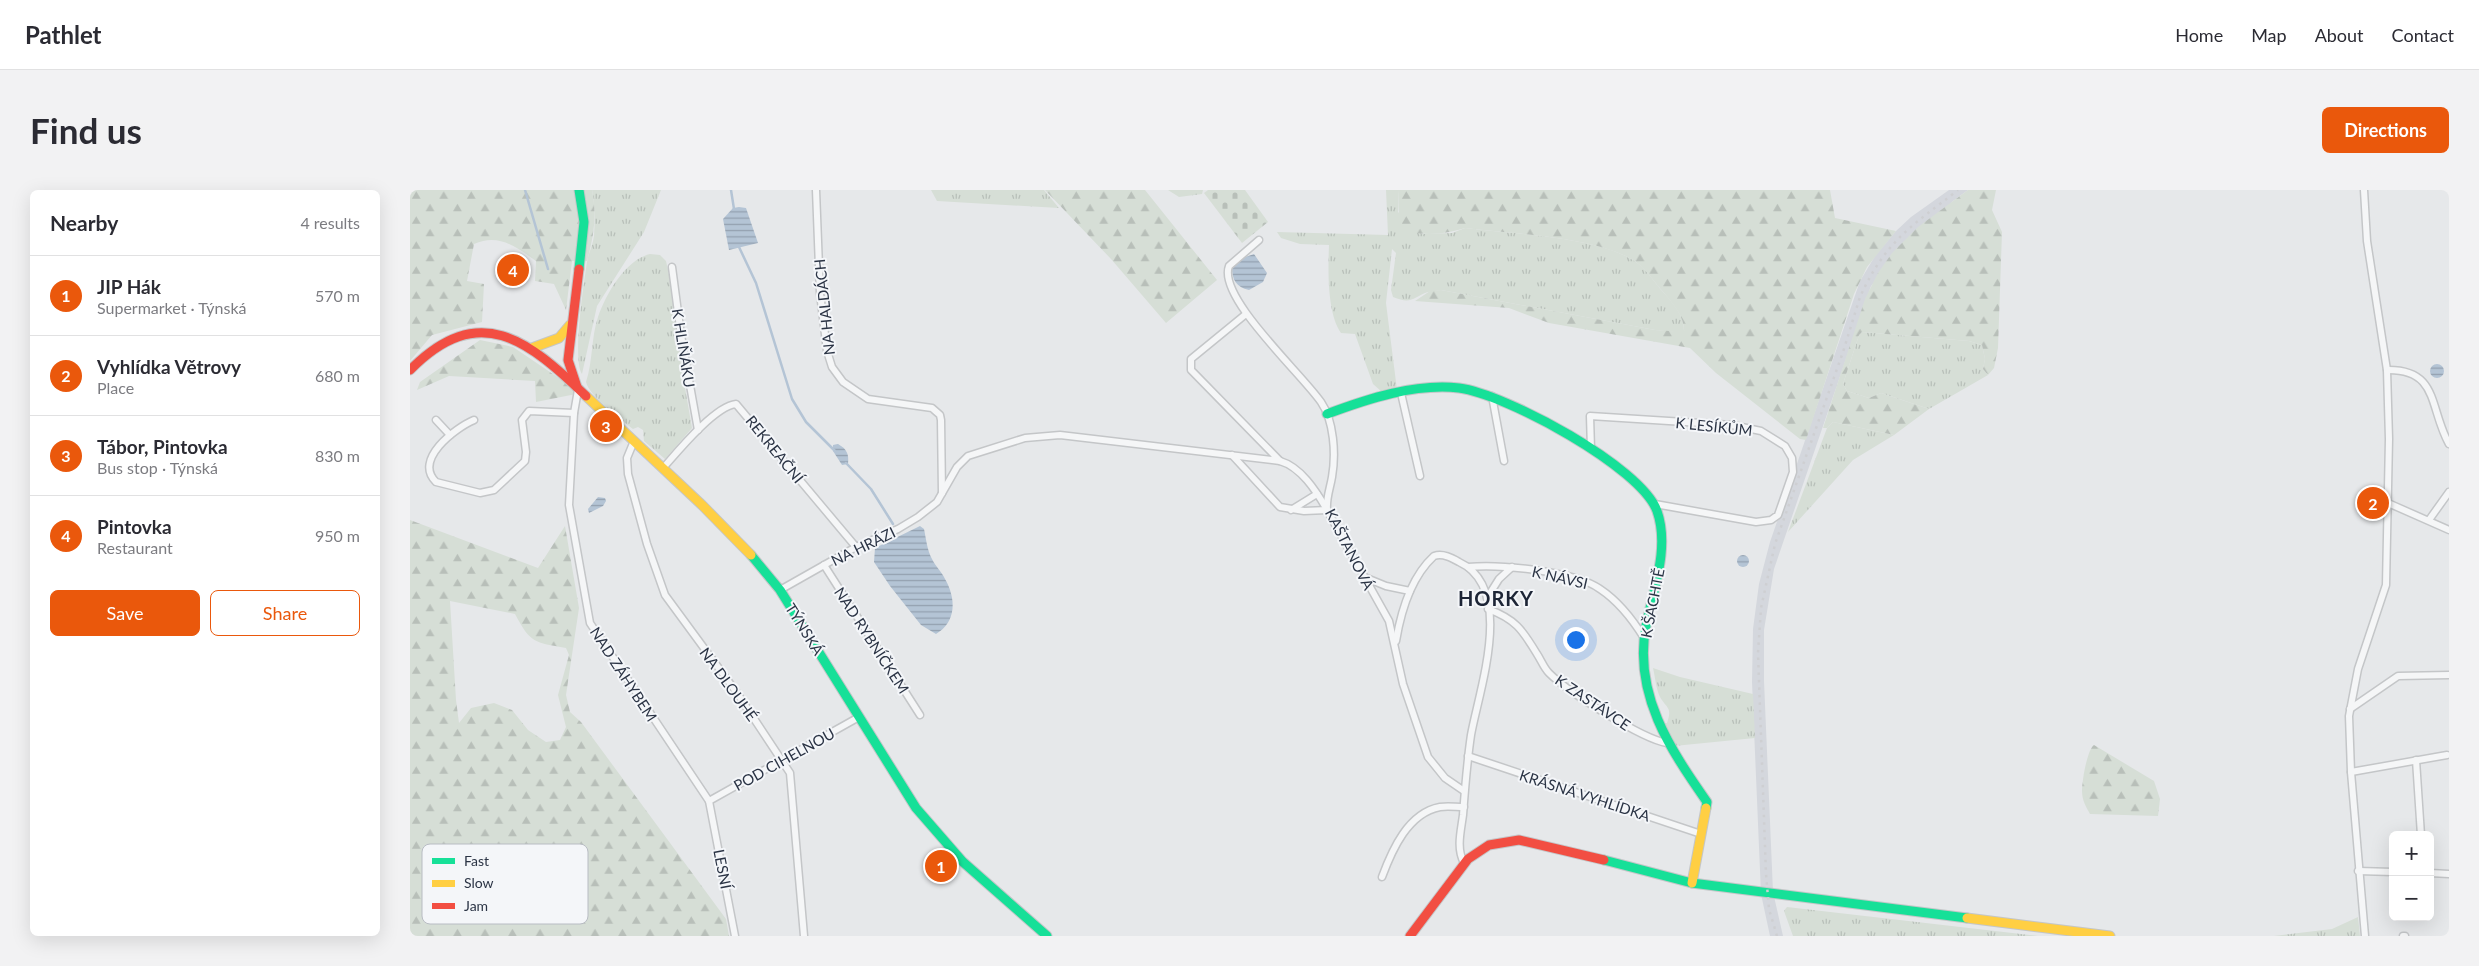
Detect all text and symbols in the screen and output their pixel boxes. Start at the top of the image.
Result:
text: Pathlet [25,20,102,49]
text: Home [2175,24,2223,46]
text: Map [2251,24,2287,46]
text: About [2315,24,2364,46]
text: Contact [2392,24,2454,46]
button: Directions [2322,107,2449,153]
text: Find us [30,109,142,151]
text: Nearby [50,210,118,235]
text: 4 results [300,213,360,232]
pin: 4 [497,251,529,289]
street label: NA HALDÁCH [810,258,838,356]
text: JIP Hák [97,275,161,298]
text: 1 [61,286,71,305]
text: 570 m [315,286,360,305]
text: Supermarket · Týnská [97,298,247,317]
street label: K HLIŇÁKU [669,307,699,389]
text: Vyhlídka Větrovy [97,355,241,378]
text: 2 [61,366,71,385]
text: 680 m [315,366,360,385]
text: Place [97,378,134,397]
pin: 3 [590,407,622,445]
street label: REKREAČNÍ [742,412,808,487]
street label: K LESÍKŮM [1675,413,1753,439]
text: Tábor, Pintovka [97,435,228,458]
text: 3 [61,446,71,465]
text: 830 m [315,446,360,465]
text: Bus stop · Týnská [97,458,218,477]
pin: 2 [2357,484,2389,522]
street label: KAŠTANOVÁ [1322,505,1379,593]
text: Pintovka [97,515,172,538]
street label: NA HRÁZI [828,523,898,569]
text: 4 [61,526,71,545]
text: 950 m [315,526,360,545]
text: Restaurant [97,538,173,557]
street label: K NÁVSI [1530,562,1590,592]
street label: K ŠACHTĚ [1636,567,1668,639]
street label: NAD RYBNÍČKEM [831,583,913,697]
district label: HORKY [1458,586,1534,610]
button: Save [50,590,200,636]
button: Share [210,590,360,636]
street label: TÝNSKÁ [782,600,828,659]
street label: NAD ZÁHYBEM [587,623,661,725]
your location [1563,627,1589,653]
street label: NA DLOUHÉ [696,644,762,724]
street label: K ZASTÁVCE [1552,670,1634,734]
street label: POD CIHELNOU [730,724,838,794]
street label: KRÁSNÁ VYHLÍDKA [1517,765,1653,825]
map controls [2389,831,2434,921]
button: + [2389,831,2434,876]
legend [422,844,588,924]
pin: 1 [925,847,957,885]
street label: LESNÍ [710,848,736,891]
text: Fast [464,852,489,869]
text: Slow [464,874,494,891]
button: − [2389,876,2434,921]
text: Jam [464,897,488,914]

